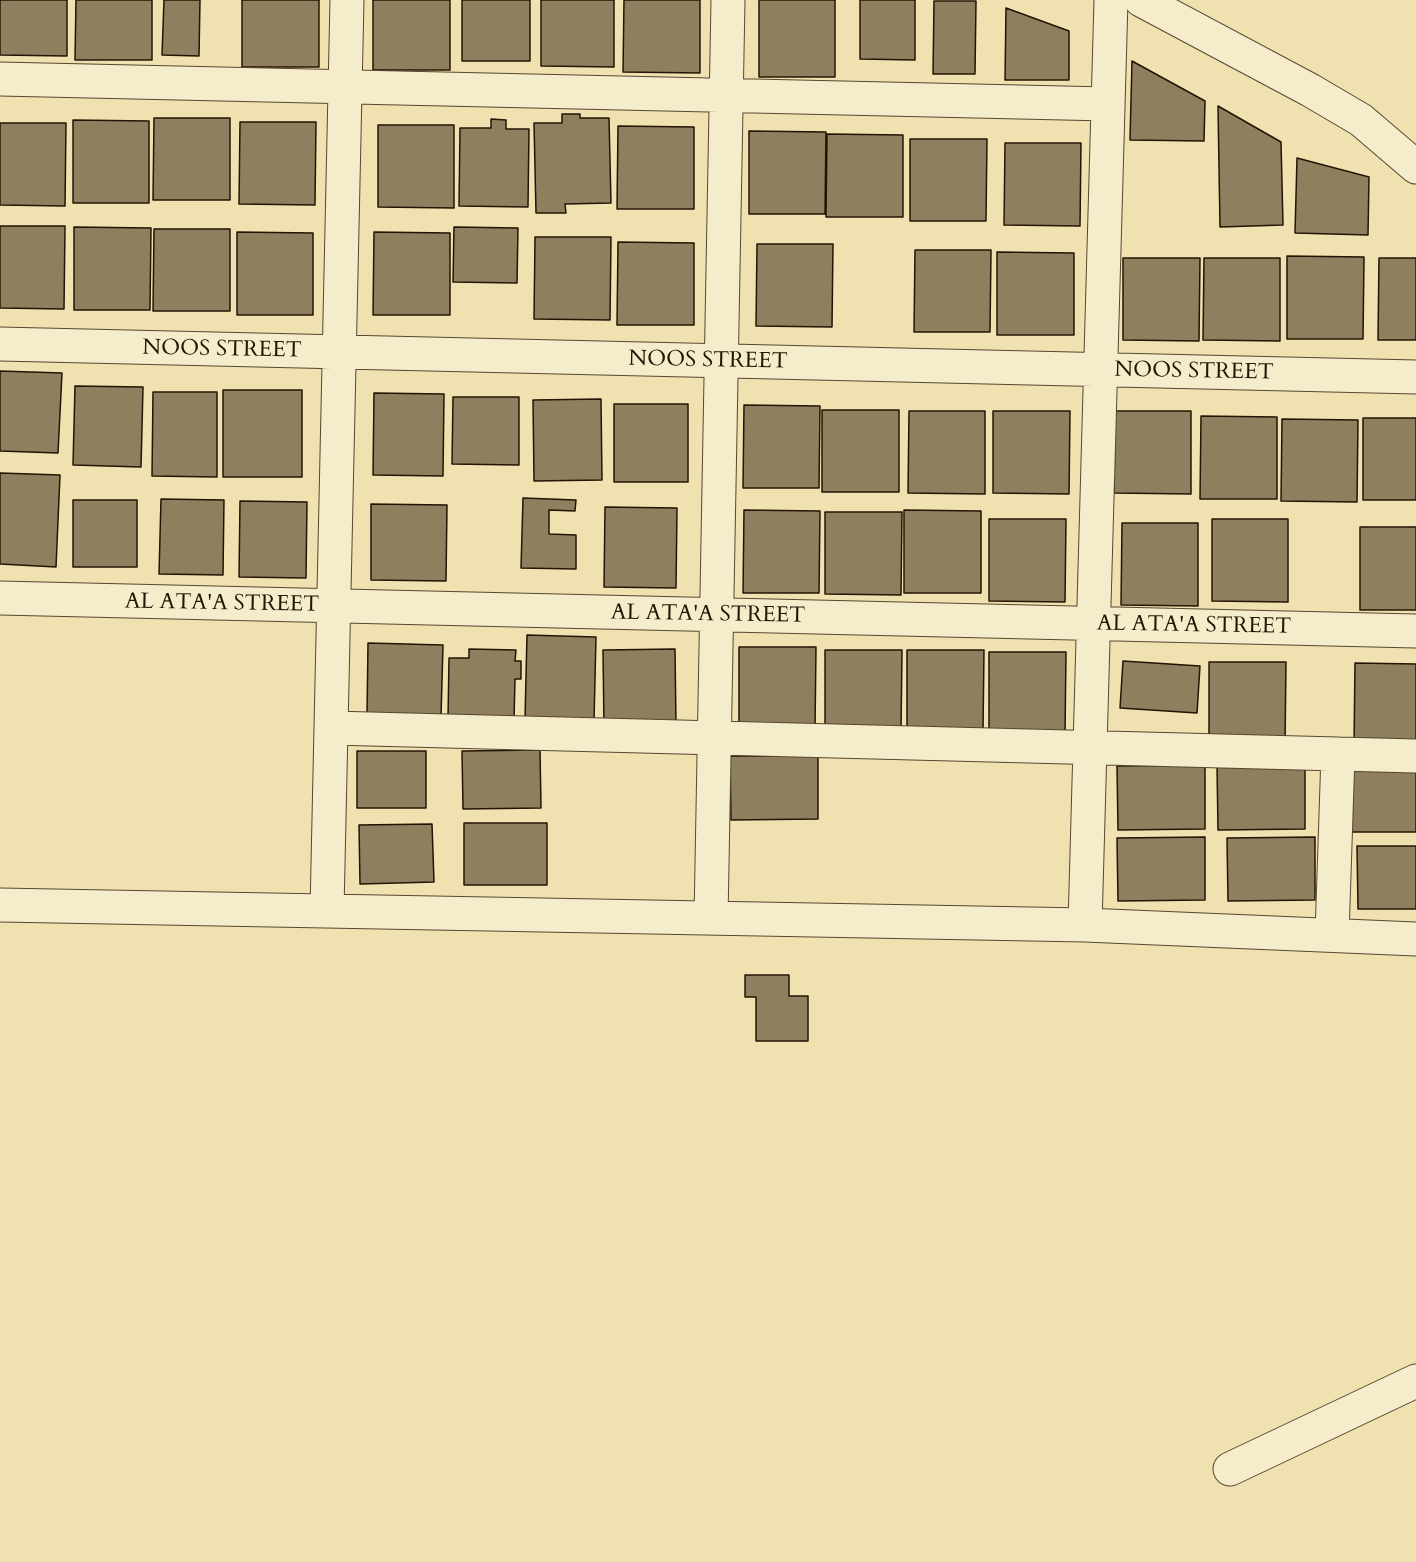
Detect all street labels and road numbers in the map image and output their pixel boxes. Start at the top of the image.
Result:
street label: NOOS STREET [142,335,302,365]
street label: NOOS STREET [628,346,788,376]
street label: NOOS STREET [1114,357,1274,387]
street label: AL ATA'A STREET [125,589,319,619]
street label: AL ATA'A STREET [611,600,805,630]
street label: AL ATA'A STREET [1097,611,1291,641]

